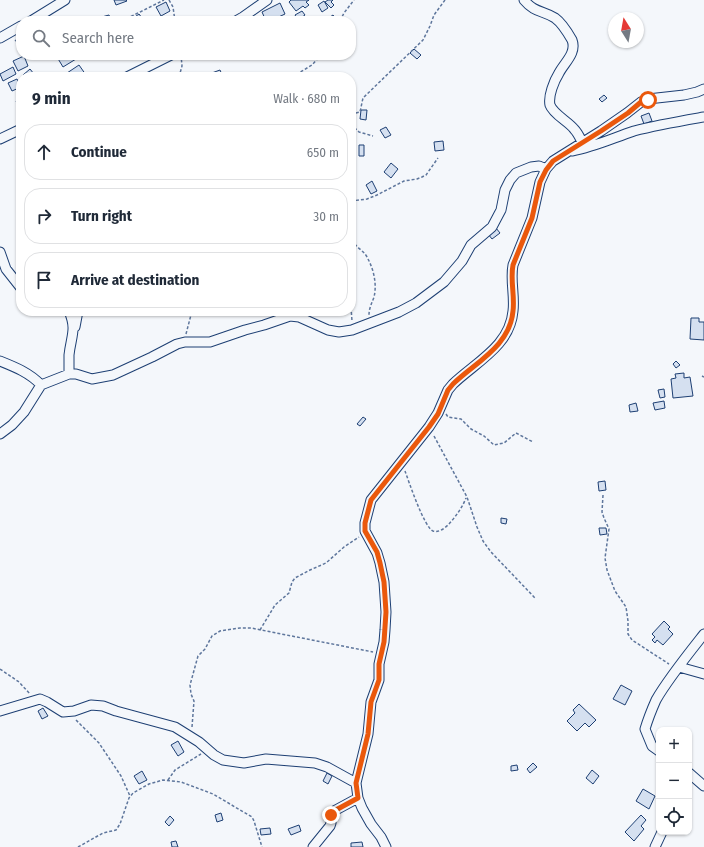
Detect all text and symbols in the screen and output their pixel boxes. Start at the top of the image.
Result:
north arrow [608,12,644,48]
search box [16,16,356,60]
icon: search [30,27,52,49]
text: Search here [62,29,134,47]
text: 9 min [32,88,71,109]
text: Walk · 680 m [273,91,340,106]
route start [639,91,657,109]
icon: ahead [33,141,55,163]
text: Continue [71,143,127,161]
text: 650 m [307,145,339,160]
icon: right [33,205,55,227]
text: Turn right [71,207,132,225]
text: 30 m [313,209,339,224]
icon: arrive [33,269,55,291]
text: Arrive at destination [71,271,199,289]
map controls [656,727,692,835]
button: + [656,727,692,763]
button: − [656,763,692,799]
button: locate [656,799,692,835]
route end [322,806,340,824]

